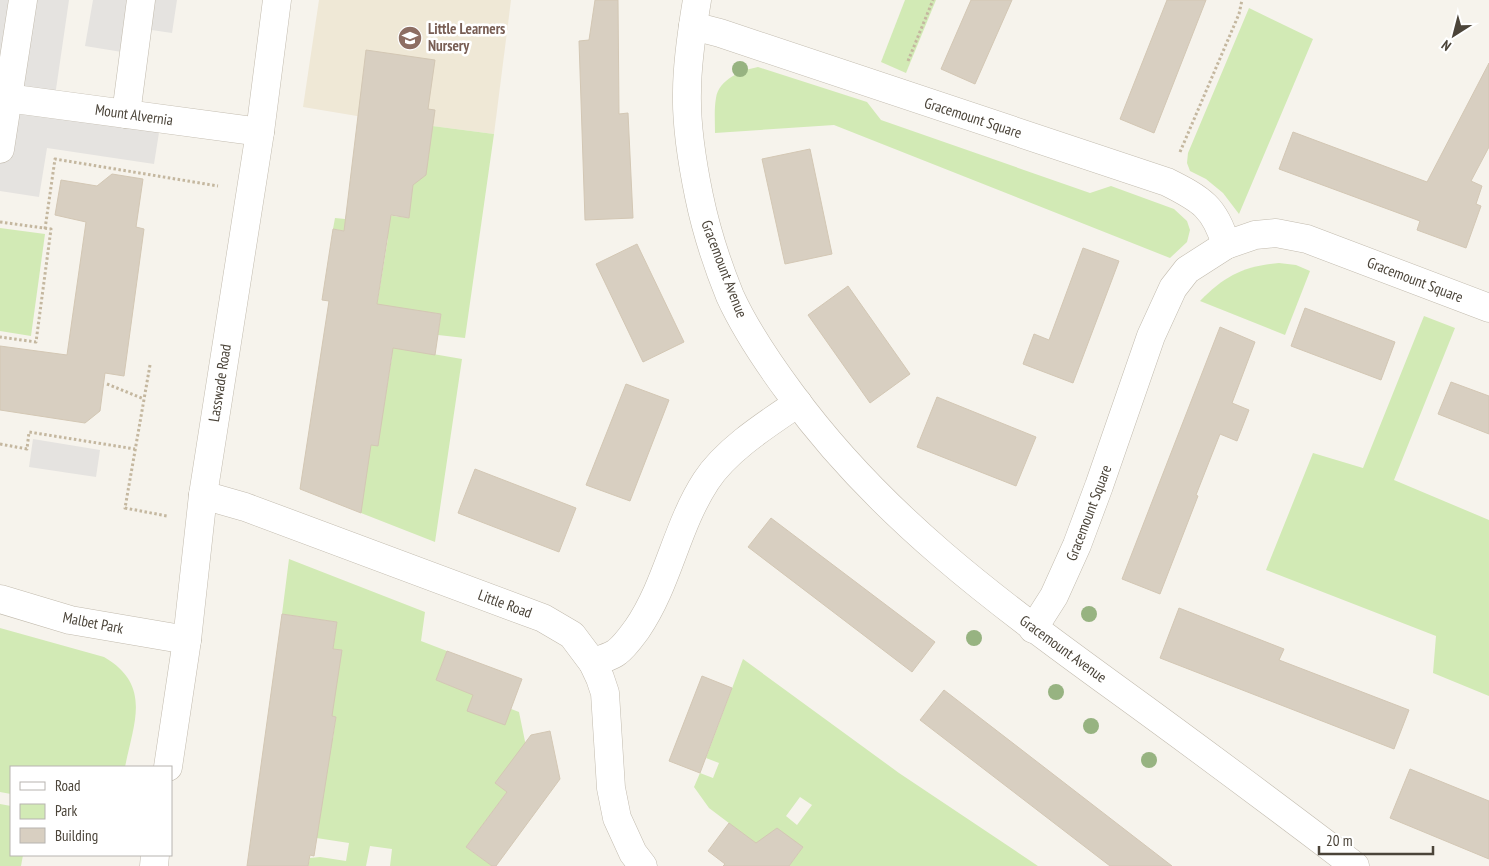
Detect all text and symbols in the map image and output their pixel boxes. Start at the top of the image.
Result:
north arrow [1429,10,1479,60]
place label: Little Learners Nursery [428,19,505,55]
school or university icon: Little Learners Nursery [397,25,423,51]
text: N [1438,36,1455,55]
street label: Gracemount Square [922,93,1024,142]
street label: Mount Alvernia [94,100,174,129]
street label: Gracemount Avenue [697,217,752,320]
street label: Gracemount Square [1365,253,1466,307]
street label: Lasswade Road [204,343,235,423]
street label: Gracemount Square [1062,462,1116,563]
street label: Little Road [476,585,535,622]
street label: Malbet Park [61,607,125,638]
street label: Gracemount Avenue [1016,611,1111,687]
legend [10,766,172,856]
text: Road [55,776,81,795]
text: Park [55,801,77,820]
scale bar [1319,824,1433,856]
text: Building [55,826,98,845]
text: 20 m [1326,831,1352,850]

